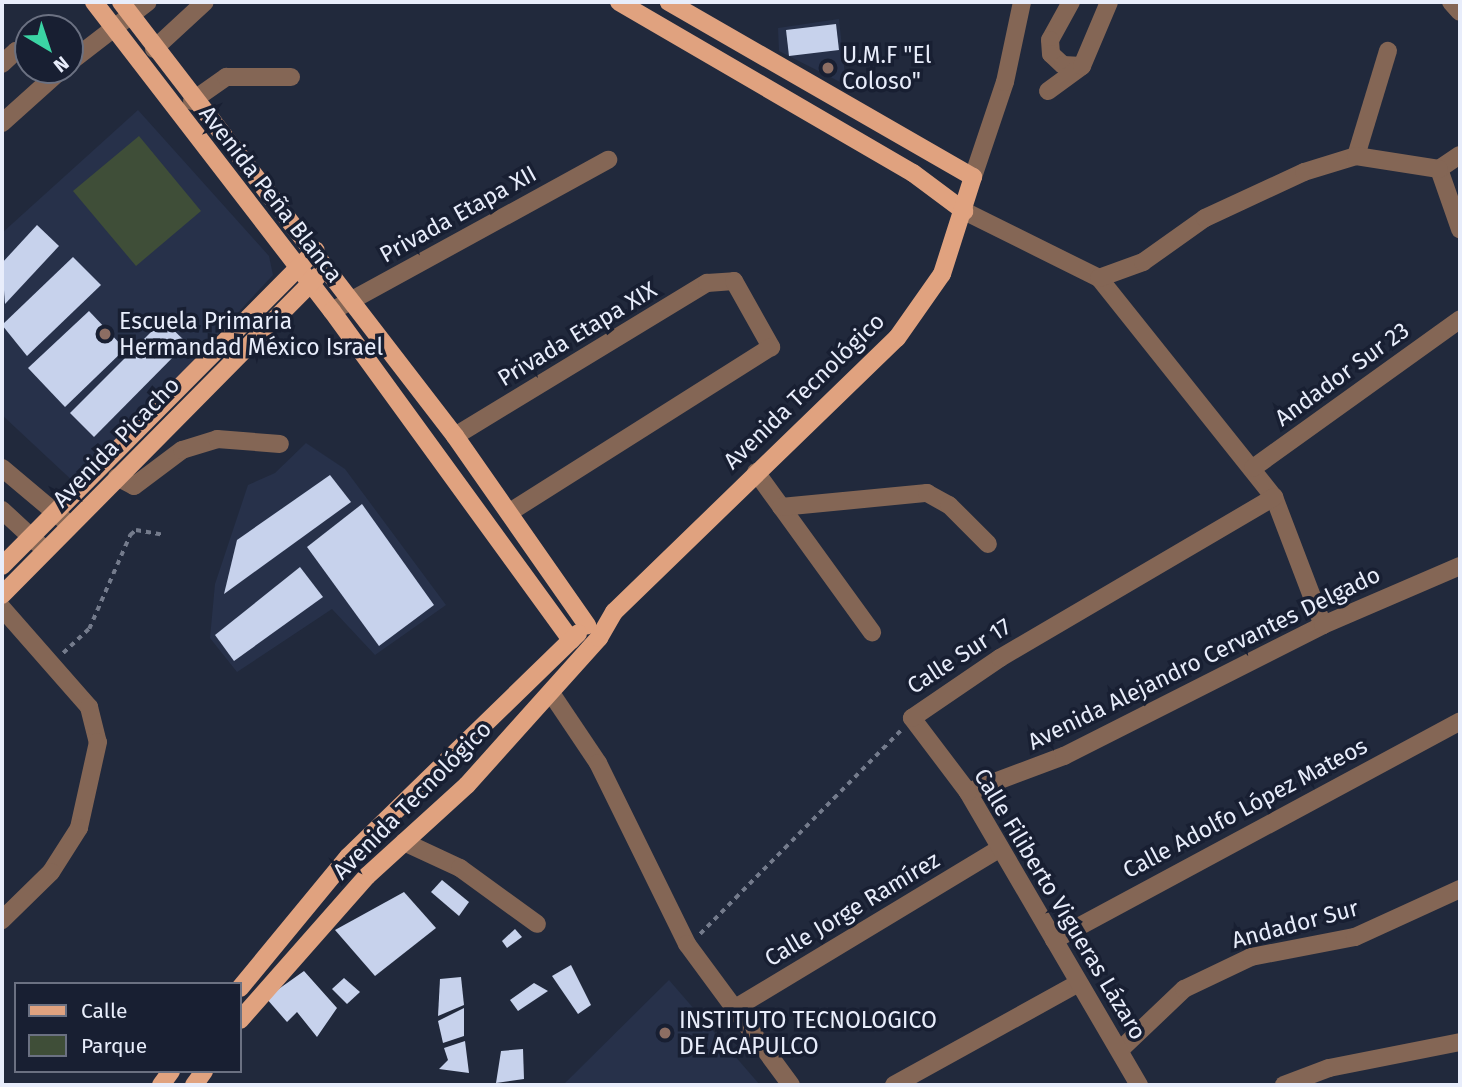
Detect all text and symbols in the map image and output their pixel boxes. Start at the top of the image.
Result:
north arrow [14,14,84,84]
place label: U.M.F "El Coloso" [842,41,931,95]
text: N [49,51,73,77]
marker: U.M.F "El Coloso" [820,60,836,76]
street label: Avenida Peña Blanca [194,100,348,288]
street label: Privada Etapa XII [375,160,541,268]
street label: Privada Etapa XIX [493,276,661,392]
place label: Escuela Primaria Hermandad México Israel [119,307,383,361]
street label: Avenida Tecnológico [718,307,890,475]
street label: Andador Sur 23 [1270,316,1414,432]
marker: Escuela Primaria Hermandad México Israel [97,326,113,342]
street label: Avenida Picacho [47,371,185,513]
street label: Avenida Alejandro Cervantes Delgado [1023,560,1385,756]
street label: Calle Sur 17 [902,612,1016,700]
street label: Avenida Tecnológico [327,715,497,885]
street label: Calle Adolfo López Mateos [1118,732,1372,884]
street label: Calle Filiberto Vigueras Lázaro [968,763,1152,1045]
street label: Calle Jorge Ramírez [760,846,944,972]
street label: Andador Sur [1229,894,1361,954]
legend [14,982,242,1073]
text: Calle [81,998,127,1024]
place label: INSTITUTO TECNOLOGICO DE ACAPULCO [679,1006,937,1060]
marker: INSTITUTO TECNOLOGICO DE ACAPULCO [657,1025,673,1041]
text: Parque [81,1033,147,1059]

